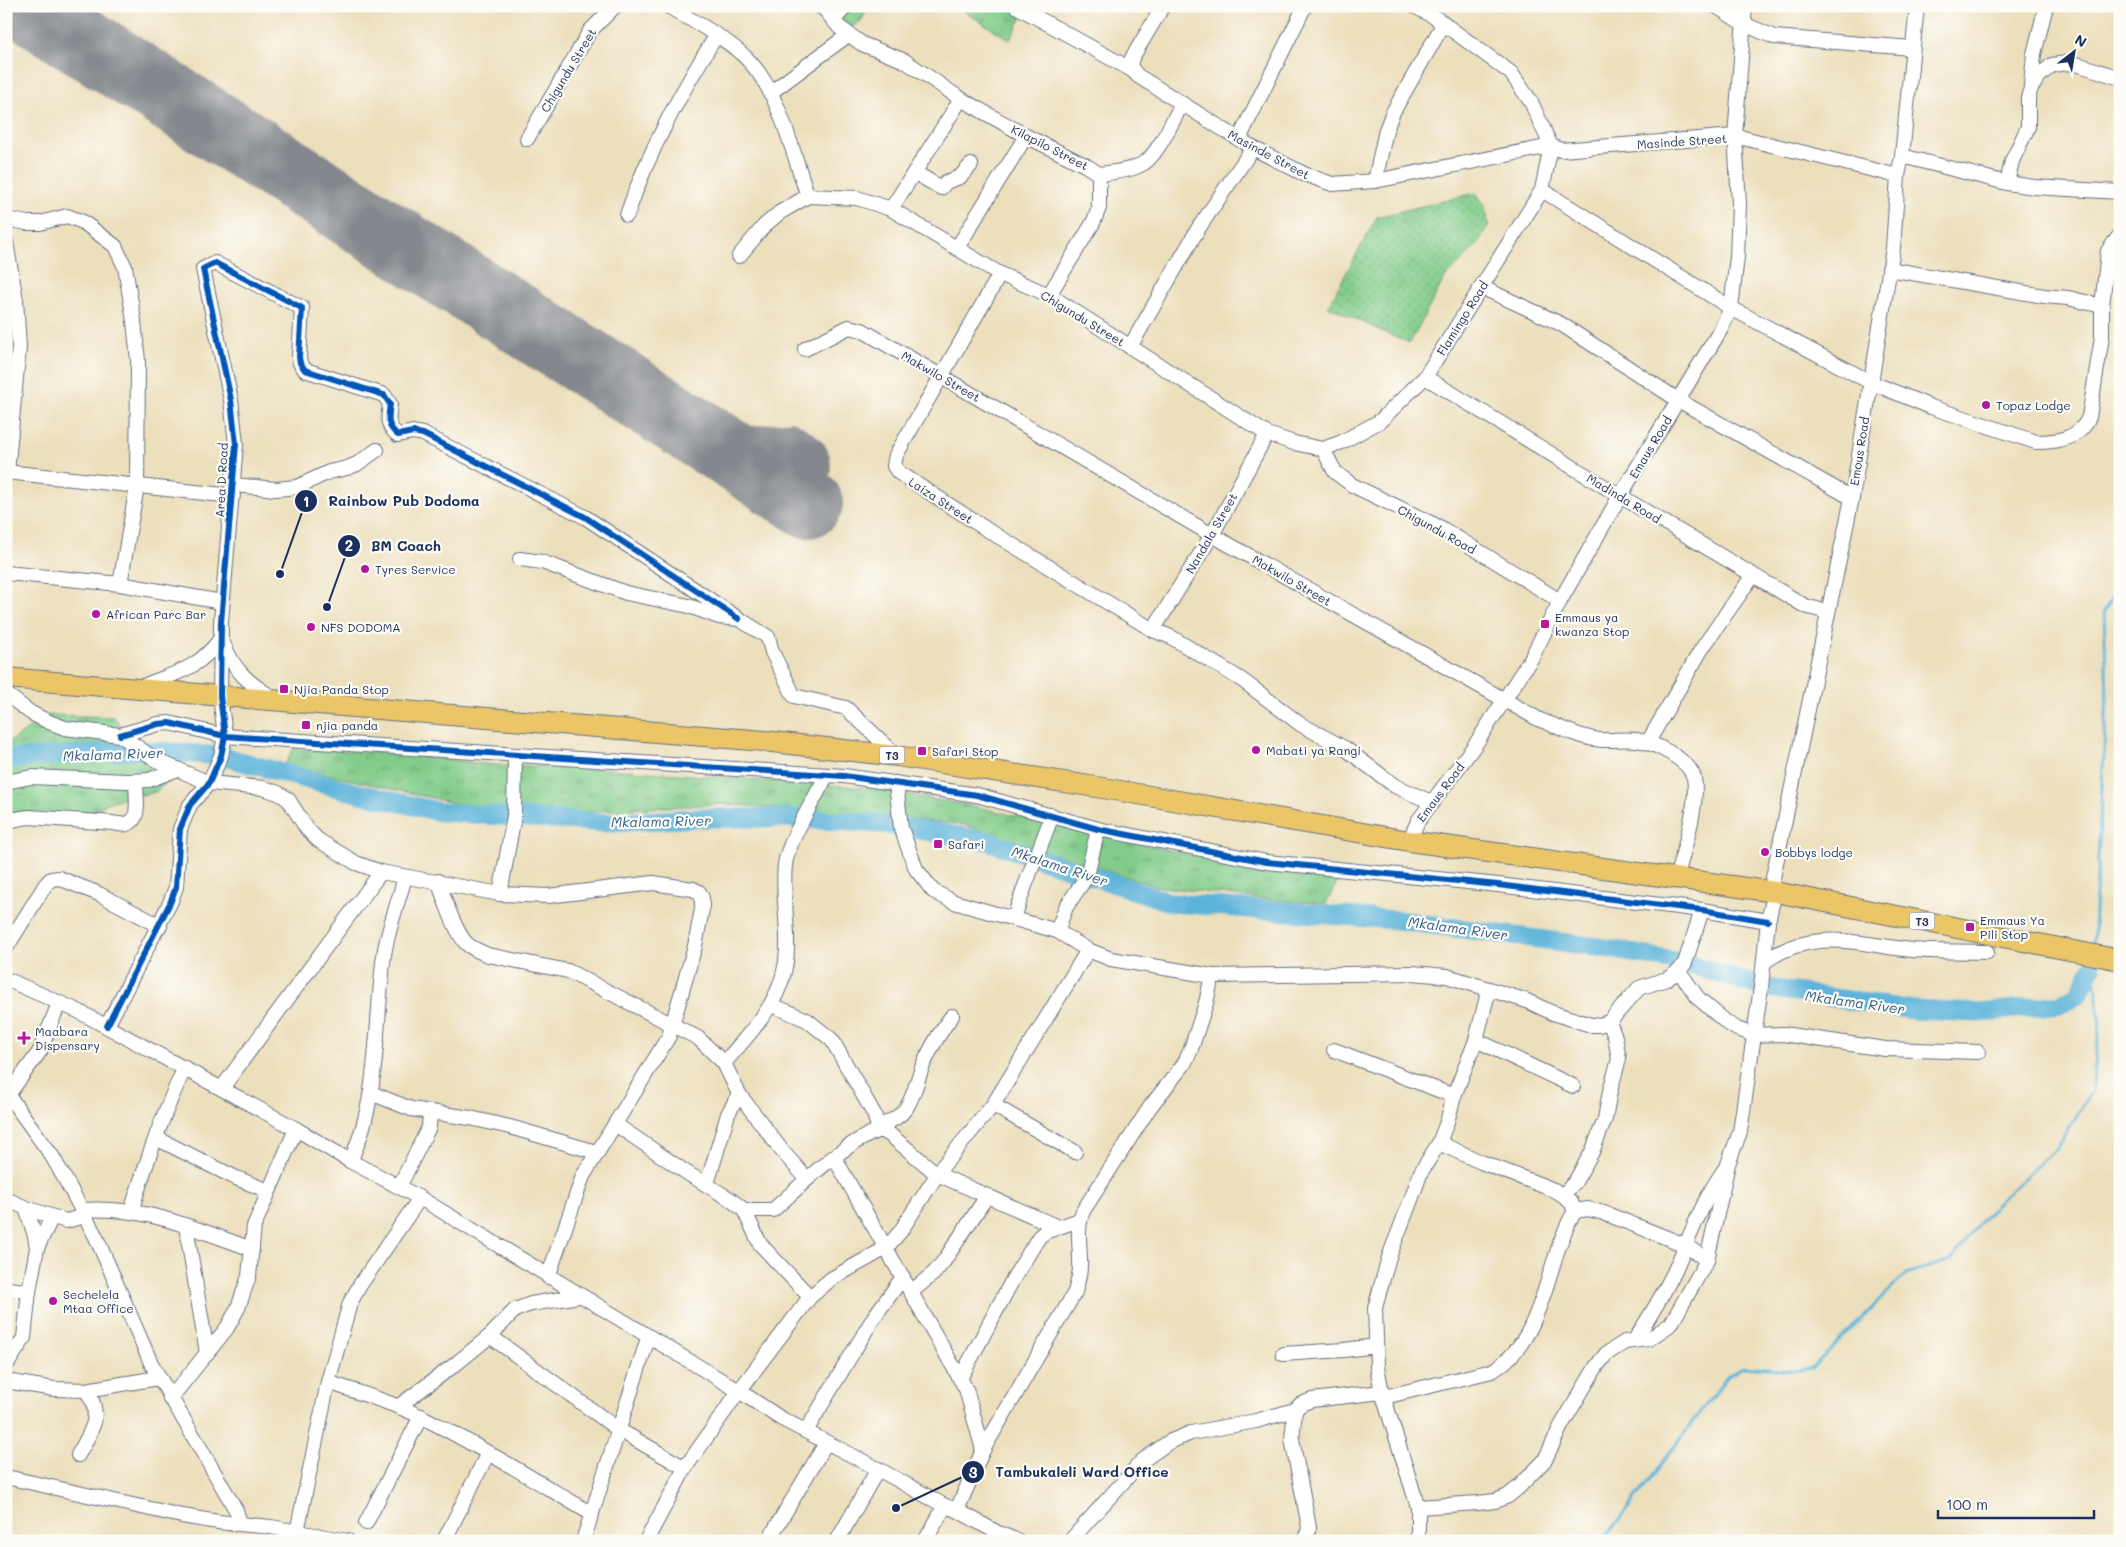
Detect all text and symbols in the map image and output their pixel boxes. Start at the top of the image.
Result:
street label: Chigundu Street [537,25,599,115]
north arrow [2048,28,2098,78]
text: N [2071,30,2090,51]
street label: Kilapilo Street [1009,121,1091,173]
street label: Masinde Street [1225,126,1313,182]
street label: Masinde Street [1636,130,1728,152]
street label: Flamingo Road [1433,277,1491,358]
street label: Chigundu Street [1038,287,1128,349]
street label: Makwilo Street [899,347,983,405]
place label: Topaz Lodge [1996,397,2071,413]
marker: Topaz Lodge [1980,399,1992,411]
street label: Emaus Road [1625,413,1675,481]
street label: Emous Road [1846,415,1872,487]
street label: Area D Road [211,442,231,518]
street label: Madinda Road [1584,470,1664,527]
street label: Laiza Street [906,473,976,527]
callout: Rainbow Pub Dodoma [293,487,490,516]
street label: Nandala Street [1181,490,1241,576]
text: 1 [303,491,309,511]
text: Rainbow Pub Dodoma [328,491,480,510]
street label: Chigundu Road [1395,501,1479,557]
callout: BM Coach [336,531,451,560]
text: 2 [345,535,353,555]
text: BM Coach [371,536,441,555]
street label: Makwilo Street [1250,551,1334,609]
place label: Tyres Service [375,561,456,577]
marker: Tyres Service [359,563,371,575]
place label: African Parc Bar [106,606,206,622]
marker: African Parc Bar [90,608,102,620]
place label: Emmaus ya kwanza Stop [1555,609,1629,639]
marker: Emmaus ya kwanza Stop [1539,618,1551,630]
place label: NFS DODOMA [321,619,401,635]
marker: NFS DODOMA [305,621,317,633]
place label: Njia Panda Stop [294,681,389,697]
marker: Njia Panda Stop [278,683,290,695]
place label: njia panda [316,717,378,733]
marker: njia panda [300,719,312,731]
place label: Mabati ya Rangi [1266,742,1361,758]
water label: Mkalama River [63,743,163,765]
place label: Safari Stop [932,743,998,759]
marker: Mabati ya Rangi [1250,744,1262,756]
marker: Safari Stop [916,745,928,757]
road number: T3 [880,746,904,764]
street label: Emaus Road [1413,759,1468,825]
water label: Mkalama River [611,811,711,831]
place label: Safari [948,836,984,852]
marker: Safari [932,838,944,850]
water label: Mkalama River [1009,841,1111,891]
place label: Bobbys lodge [1775,844,1853,860]
marker: Bobbys lodge [1759,846,1771,858]
water label: Mkalama River [1407,912,1509,944]
road number: T3 [1910,912,1934,929]
place label: Emmaus Ya Pili Stop [1980,912,2045,942]
marker: Emmaus Ya Pili Stop [1964,921,1976,933]
water label: Mkalama River [1804,986,1906,1018]
place label: Maabara Dispensary [35,1023,100,1053]
marker: Maabara Dispensary [17,1031,31,1045]
place label: Sechelela Mtaa Office [63,1286,134,1316]
marker: Sechelela Mtaa Office [47,1295,59,1307]
callout: Tambukaleli Ward Office [960,1458,1178,1487]
text: 3 [968,1462,978,1482]
text: Tambukaleli Ward Office [995,1462,1169,1481]
scale bar [1938,1487,2095,1519]
text: 100 m [1946,1494,1988,1514]

